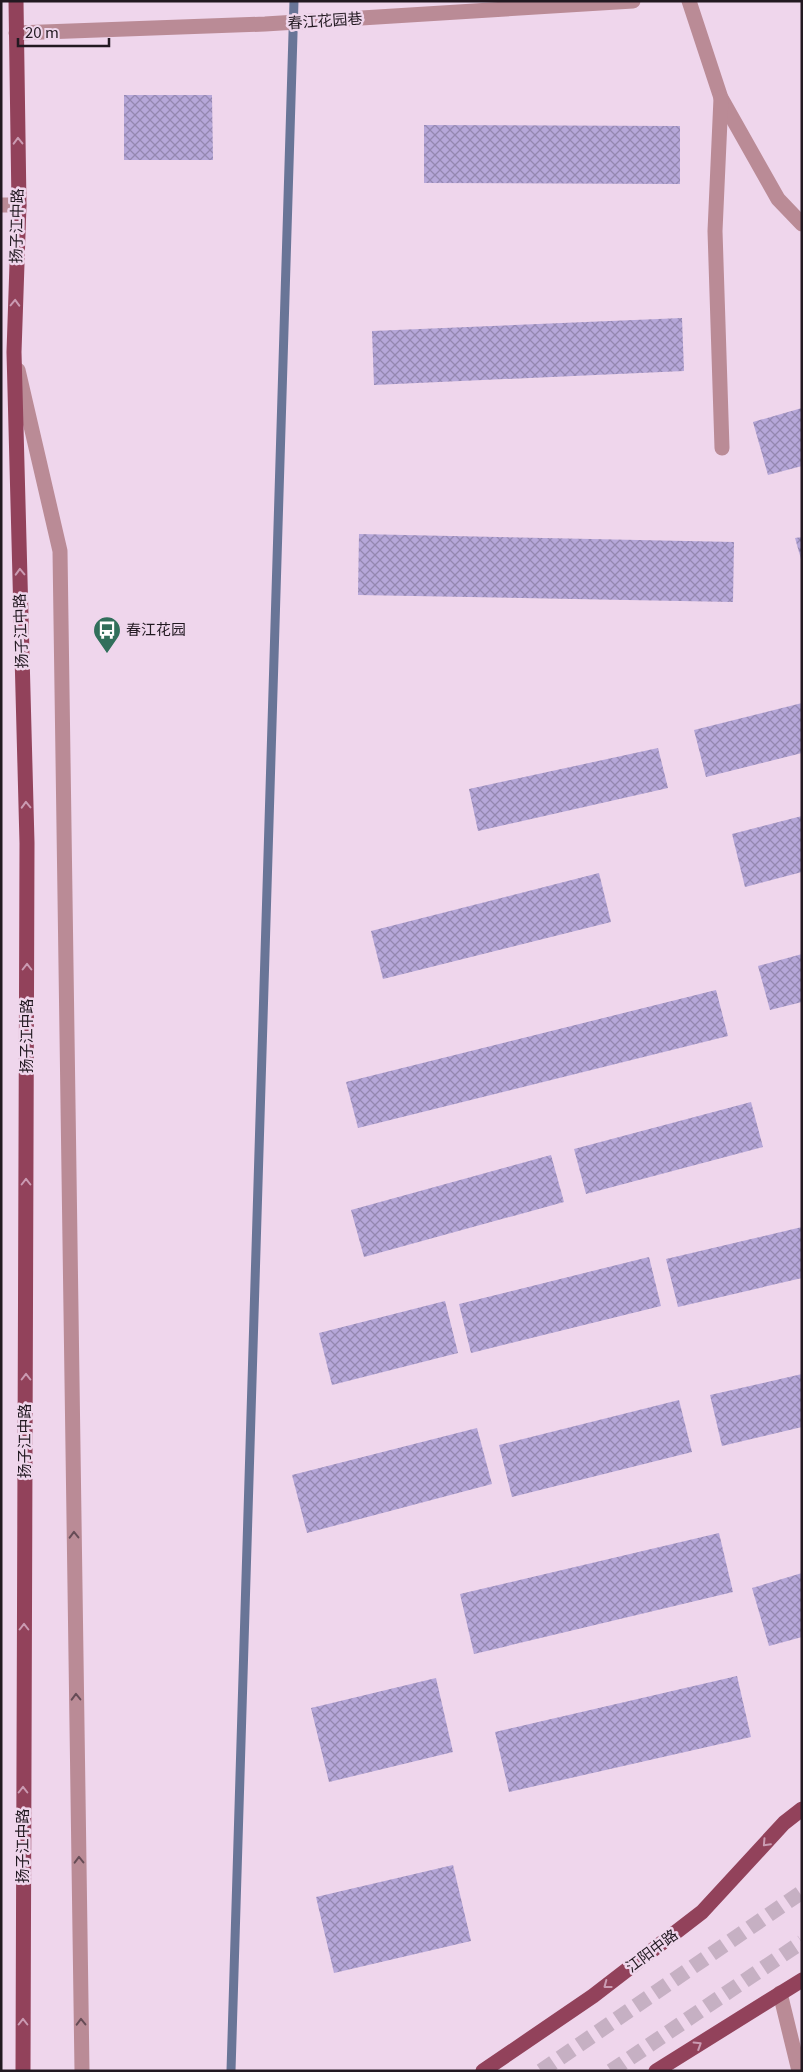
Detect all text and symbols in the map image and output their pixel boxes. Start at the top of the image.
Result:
street label: 春江花园巷 [287,6,363,33]
scale bar [18,15,109,47]
text: 20 m [25,21,59,42]
one-way arrow [13,136,23,144]
street label: 扬子江中路 [4,188,27,264]
one-way arrow [10,299,21,307]
one-way arrow [15,568,25,576]
street label: 扬子江中路 [8,593,31,669]
bus stop icon: 春江花园 [92,615,122,654]
place label: 春江花园 [126,618,186,639]
one-way arrow [21,800,31,808]
one-way arrow [22,963,32,970]
street label: 扬子江中路 [15,998,36,1074]
one-way arrow [21,1178,31,1186]
one-way arrow [20,1373,31,1381]
street label: 扬子江中路 [13,1403,34,1479]
one-way arrow [69,1530,79,1538]
one-way arrow [19,1623,29,1630]
one-way arrow [71,1693,81,1700]
one-way arrow [18,1785,28,1793]
street label: 扬子江中路 [11,1808,32,1884]
one-way arrow [763,1837,772,1846]
one-way arrow [74,1855,84,1863]
street label: 江阳中路 [621,1923,681,1976]
one-way arrow [603,1979,612,1988]
one-way arrow [18,2018,28,2026]
one-way arrow [76,2018,86,2026]
one-way arrow [692,2041,701,2051]

